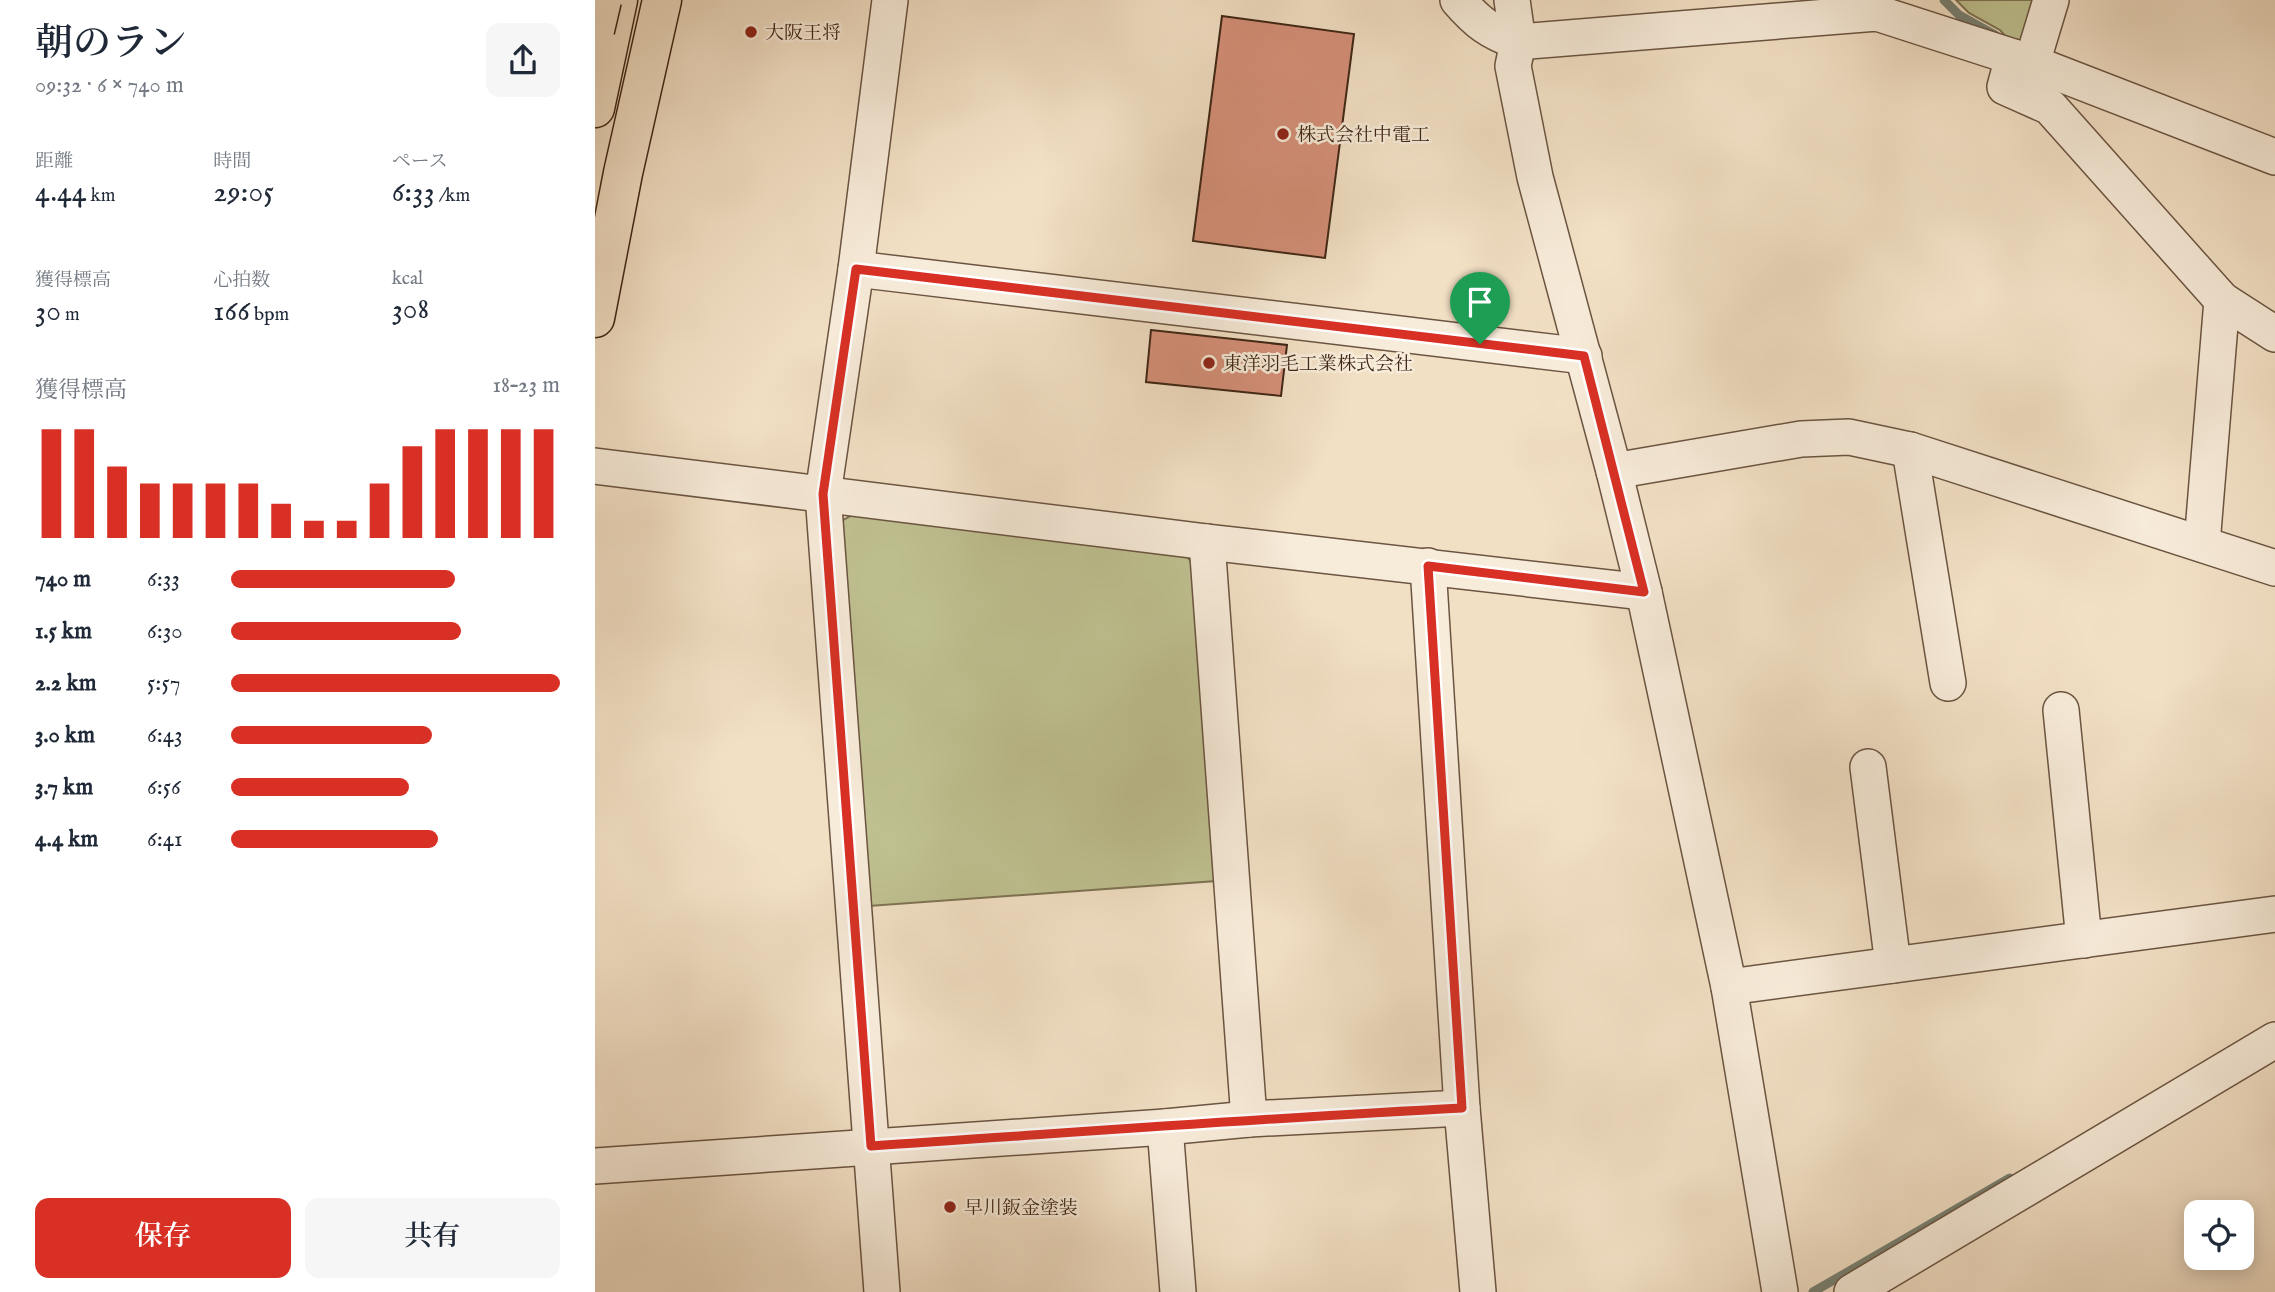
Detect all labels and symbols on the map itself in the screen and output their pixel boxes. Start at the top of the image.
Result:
place label: 大阪王将 [765,22,841,46]
marker: 大阪王将 [743,24,759,40]
place label: 株式会社中電工 [1297,124,1430,148]
marker: 株式会社中電工 [1275,126,1291,142]
pin [1450,272,1510,344]
place label: 東洋羽毛工業株式会社 [1223,353,1413,377]
marker: 東洋羽毛工業株式会社 [1201,355,1217,371]
place label: 早川鈑金塗装 [964,1197,1078,1221]
marker: 早川鈑金塗装 [942,1199,958,1215]

